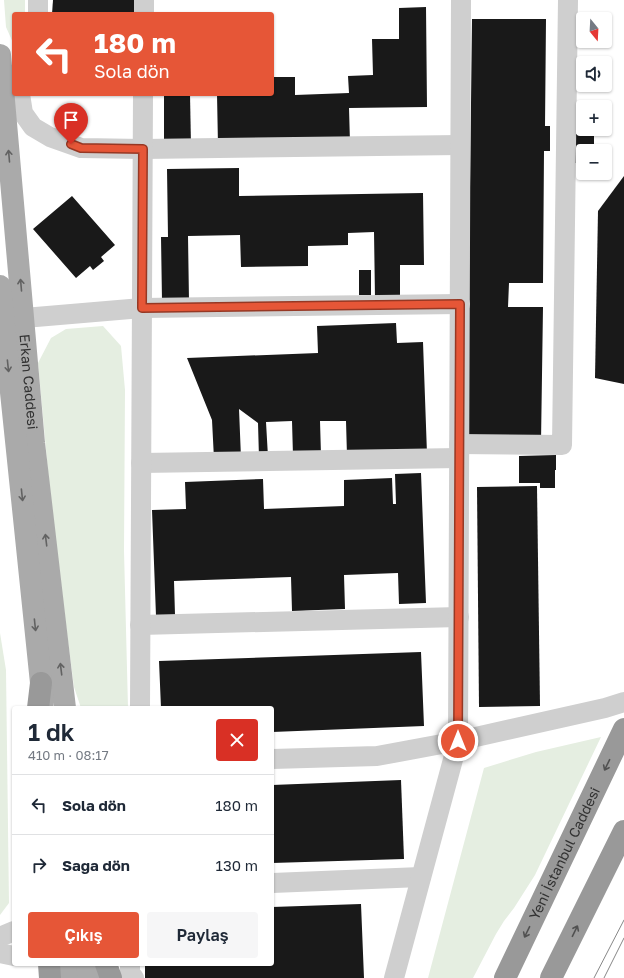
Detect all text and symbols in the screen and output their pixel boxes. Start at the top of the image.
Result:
north arrow [576,12,612,48]
map controls [576,12,612,180]
text: 180 m [94,26,176,59]
icon: left [28,28,80,80]
button: sound [576,56,612,92]
text: Sola dön [94,60,170,82]
button: + [576,100,612,136]
pin [54,103,88,144]
icon: arrive [60,109,82,131]
button: − [576,144,612,180]
one-way arrow [5,150,13,163]
one-way arrow [17,279,24,292]
street label: Erkan Caddesi [16,333,42,430]
one-way arrow [5,359,12,372]
one-way arrow [18,488,26,501]
one-way arrow [42,534,49,547]
one-way arrow [31,618,39,631]
one-way arrow [57,663,64,676]
text: 1 dk [28,717,75,746]
button: close [216,719,258,761]
position arrow [437,720,479,762]
text: 410 m · 08:17 [28,747,109,763]
one-way arrow [603,758,610,770]
street label: Yeni İstanbul Caddesi [525,784,603,922]
icon: left [28,794,50,816]
text: Sola dön [62,796,126,814]
text: 180 m [215,796,258,814]
icon: right [28,854,50,876]
text: Sağa dön [62,856,130,874]
text: 130 m [216,856,258,874]
button: Çıkış [28,912,139,958]
button: Paylaş [147,912,258,958]
one-way arrow [572,925,579,937]
one-way arrow [523,926,530,938]

